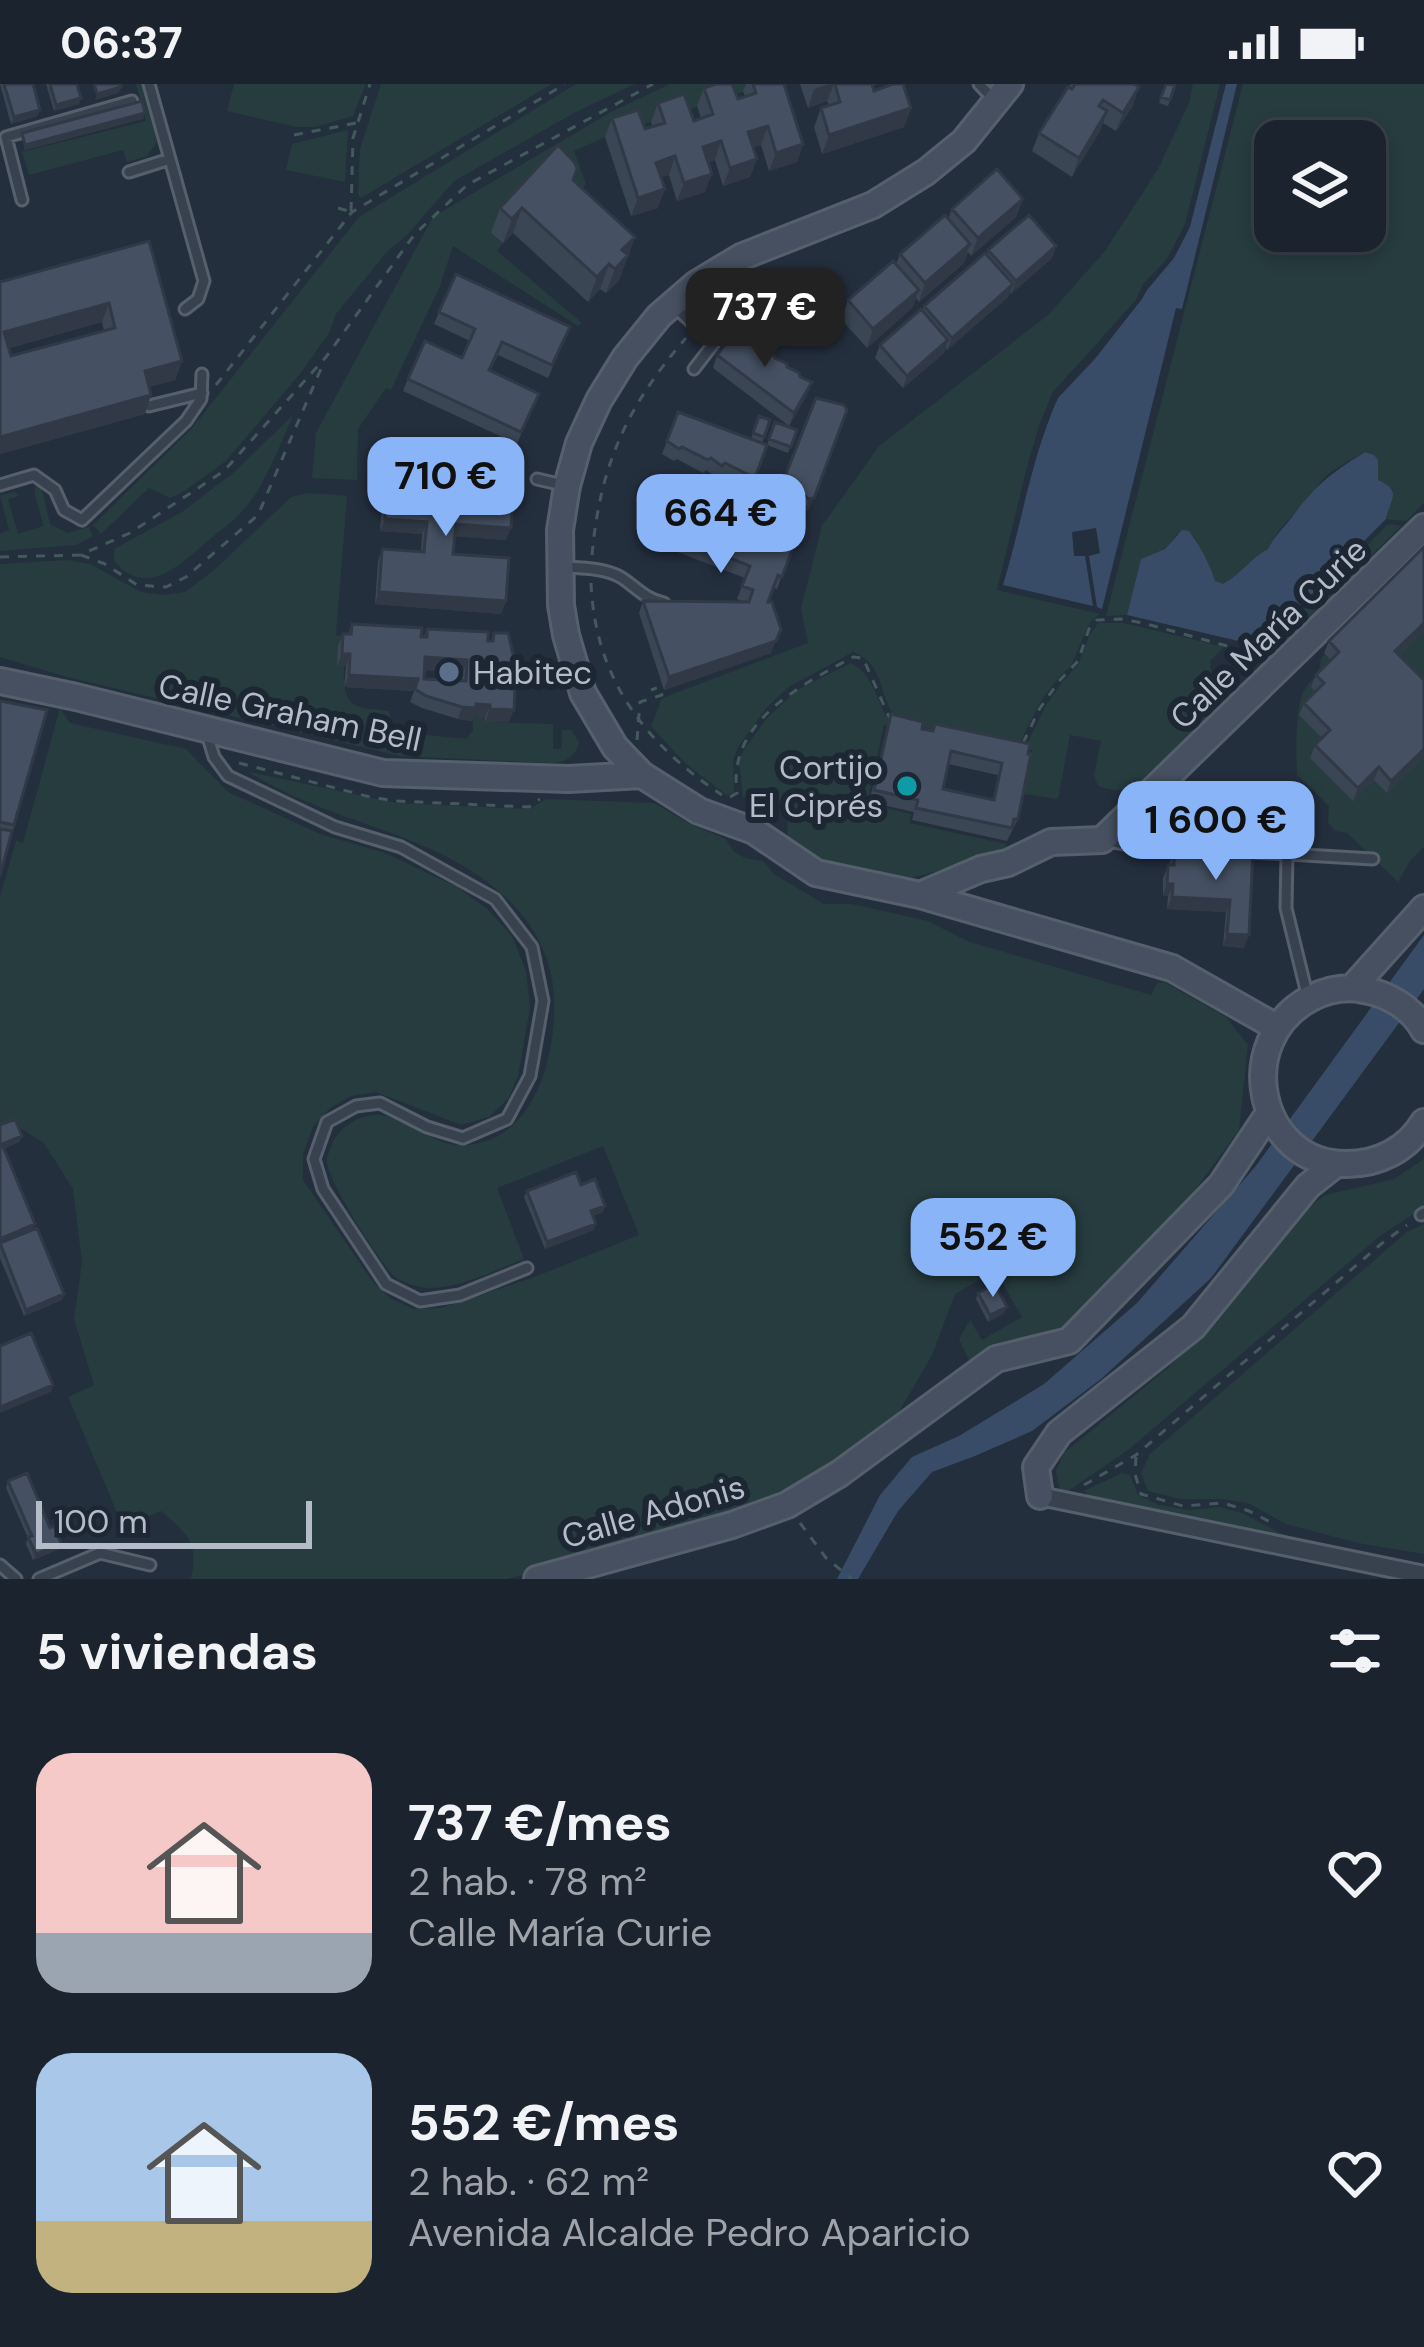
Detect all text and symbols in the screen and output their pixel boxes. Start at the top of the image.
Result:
text: 06:37 [60,13,183,72]
map controls [1254,120,1386,252]
button: layers [1254,120,1386,252]
pin: 737 € [681,268,849,370]
text: 737 € [713,281,817,332]
pin: 710 € [362,437,530,539]
text: 710 € [394,450,498,501]
pin: 664 € [637,474,805,576]
text: 664 € [664,487,778,538]
street label: Calle María Curie [1161,529,1376,738]
place label: Habitec [473,651,592,694]
marker: Habitec [436,659,462,685]
street label: Calle Graham Bell [155,664,425,761]
place label: Cortijo El Ciprés [749,746,883,827]
marker: Cortijo El Ciprés [894,773,920,799]
pin: 1 600 € [1105,781,1327,883]
text: 1 600 € [1145,794,1287,845]
pin: 552 € [909,1198,1077,1300]
text: 552 € [938,1211,1048,1262]
street label: Calle Adonis [557,1465,750,1558]
scale bar [36,1495,312,1548]
text: 100 m [54,1500,148,1543]
text: 5 viviendas [36,1618,318,1685]
icon: filters [1322,1618,1388,1684]
text: 737 €/mes [408,1789,672,1856]
icon: home [132,1801,276,1945]
icon: heart [1322,1840,1388,1906]
text: 2 hab. · 78 m² [408,1856,647,1907]
text: Calle María Curie [408,1907,712,1958]
text: 552 €/mes [408,2089,679,2156]
icon: home [132,2101,276,2245]
icon: heart [1322,2140,1388,2206]
text: 2 hab. · 62 m² [408,2156,649,2207]
text: Avenida Alcalde Pedro Aparicio [408,2207,971,2258]

